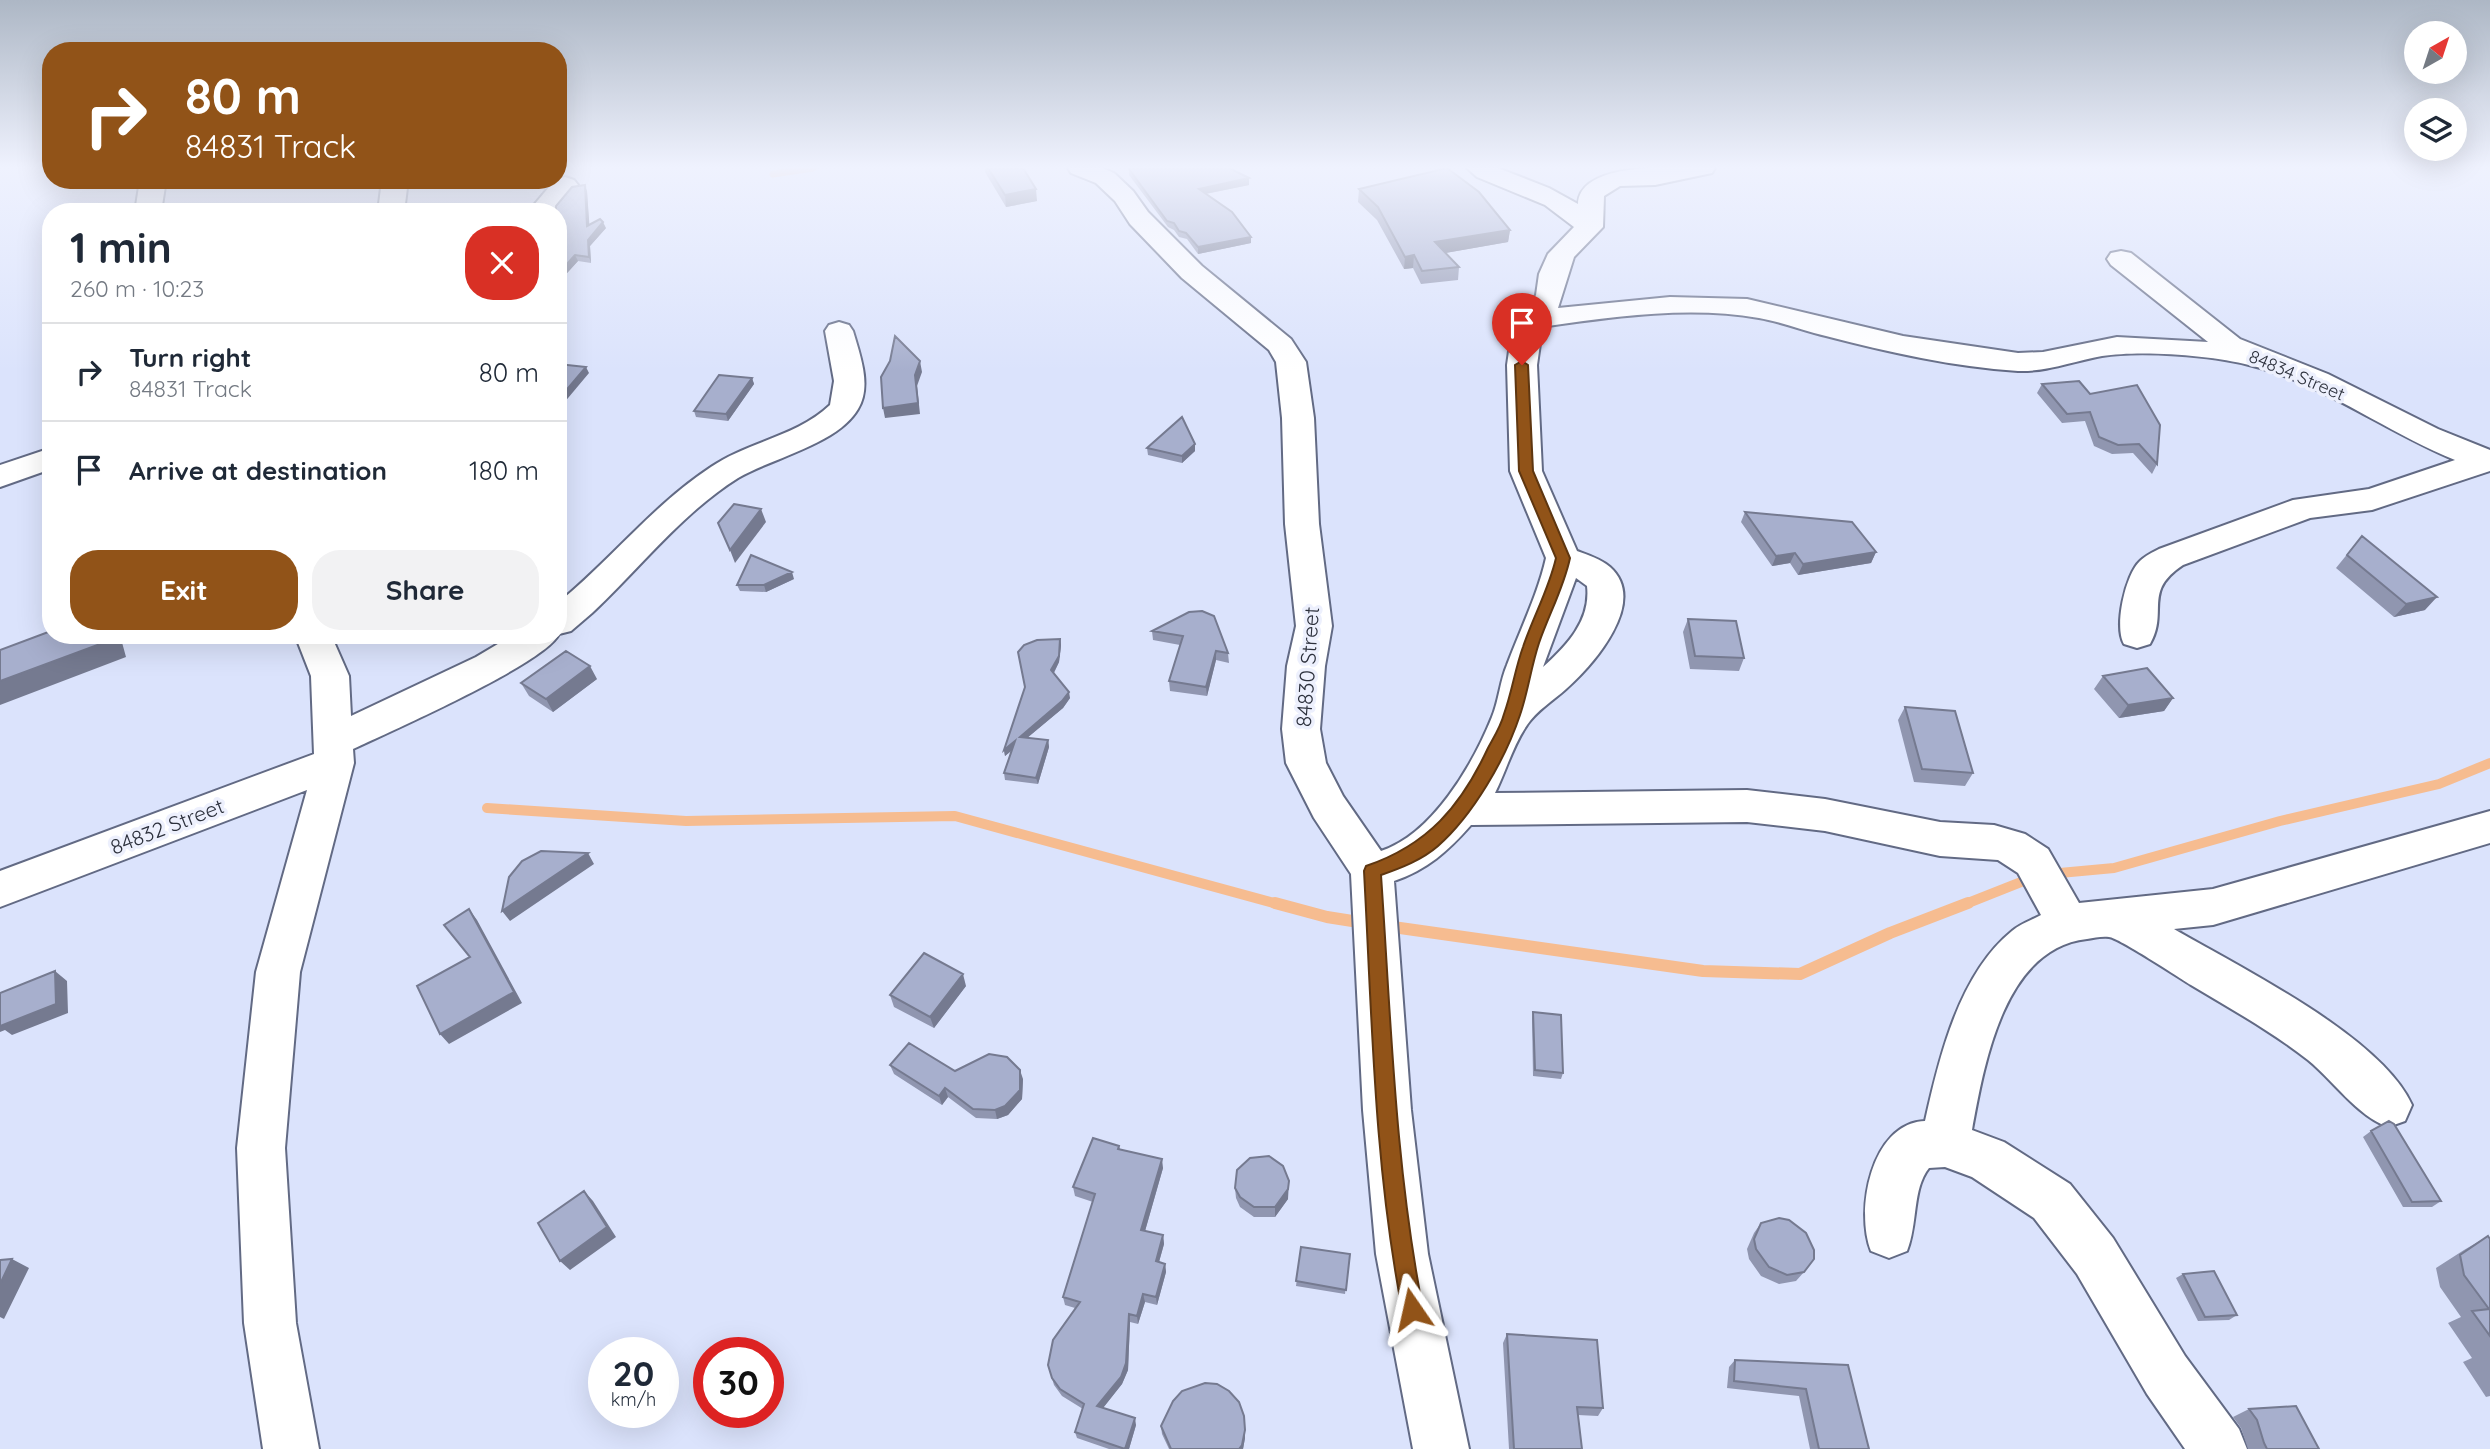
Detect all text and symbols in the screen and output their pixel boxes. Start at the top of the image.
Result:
north arrow [2404,21,2468,84]
map controls [2404,21,2467,161]
text: 80 m [185,65,301,126]
icon: right [70,70,161,161]
button: layers [2404,98,2467,161]
text: 84831 Track [185,126,356,166]
text: 1 min [70,221,172,274]
button: close [465,226,539,300]
text: 260 m · 10:23 [70,274,204,303]
pin [1492,293,1552,365]
icon: arrive [1503,304,1541,342]
text: Turn right [129,341,251,374]
street label: 84834 Street [2246,344,2348,406]
icon: right [70,353,108,391]
text: 80 m [479,356,539,389]
text: 84831 Track [129,374,252,403]
icon: arrive [70,451,108,489]
text: Arrive at destination [129,454,387,487]
text: 180 m [469,454,539,487]
button: Exit [70,550,298,630]
button: Share [312,550,539,630]
street label: 84830 Street [1290,606,1324,728]
street label: 84832 Street [107,792,227,860]
position arrow [1375,1272,1449,1346]
speed limit sign: 30 [693,1337,784,1428]
text: 20 [613,1351,654,1395]
text: km/h [611,1388,656,1411]

